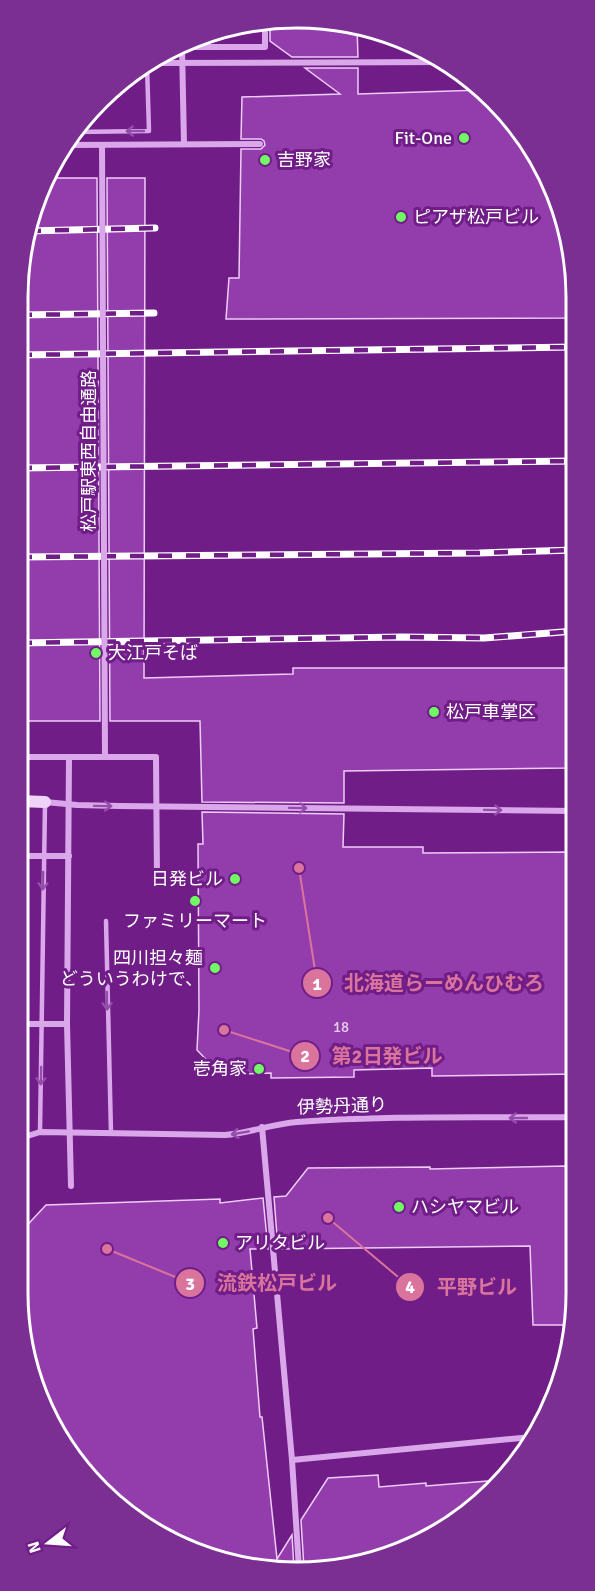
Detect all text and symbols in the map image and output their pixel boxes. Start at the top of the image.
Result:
one-way arrow [126,125,146,137]
place label: Fit-One [395,127,452,149]
marker: Fit-One [457,131,471,145]
place label: 吉野家 [277,149,331,171]
marker: 吉野家 [258,153,272,167]
place label: ピアザ松戸ビル [413,206,539,228]
marker: ピアザ松戸ビル [394,210,408,224]
street label: 松戸駅東西自由通路 [78,370,100,532]
place label: 大江戸そば [108,642,198,664]
marker: 大江戸そば [89,646,103,660]
place label: 松戸車掌区 [446,701,536,723]
marker: 松戸車掌区 [427,705,441,719]
one-way arrow [92,800,112,812]
one-way arrow [287,802,307,814]
one-way arrow [482,804,502,816]
place label: 日発ビル [151,868,223,890]
one-way arrow [38,871,49,891]
marker: 日発ビル [228,872,242,886]
marker: ファミリーマート [188,894,202,908]
place label: ファミリーマート [123,910,267,932]
place label: 四川担々麺 どういうわけで、 [60,947,203,990]
marker: 四川担々麺 どういうわけで、 [208,961,222,975]
callout: 北海道らーめんひむろ [302,964,556,1002]
text: 北海道らーめんひむろ [344,971,544,996]
text: 1 [312,973,322,995]
one-way arrow [102,990,113,1010]
house number: 18 [333,1018,349,1036]
callout: 第2日発ビル [290,1037,454,1075]
text: 第2日発ビル [332,1044,442,1069]
text: 2 [300,1045,310,1067]
place label: 壱角家 [193,1058,247,1080]
marker: 壱角家 [252,1062,266,1076]
one-way arrow [35,1066,47,1086]
street label: 伊勢丹通り [297,1093,387,1119]
one-way arrow [509,1112,529,1124]
one-way arrow [231,1128,251,1139]
place label: ハシヤマビル [411,1196,519,1218]
marker: ハシヤマビル [392,1200,406,1214]
place label: アリタビル [235,1232,325,1254]
marker: アリタビル [216,1236,230,1250]
callout: 流鉄松戸ビル [175,1264,349,1302]
callout: 平野ビル [395,1268,529,1306]
text: 流鉄松戸ビル [217,1271,337,1296]
text: 3 [185,1273,195,1295]
text: 平野ビル [437,1275,517,1300]
text: 4 [405,1276,415,1298]
north arrow [18,1513,78,1573]
text: N [23,1539,46,1555]

